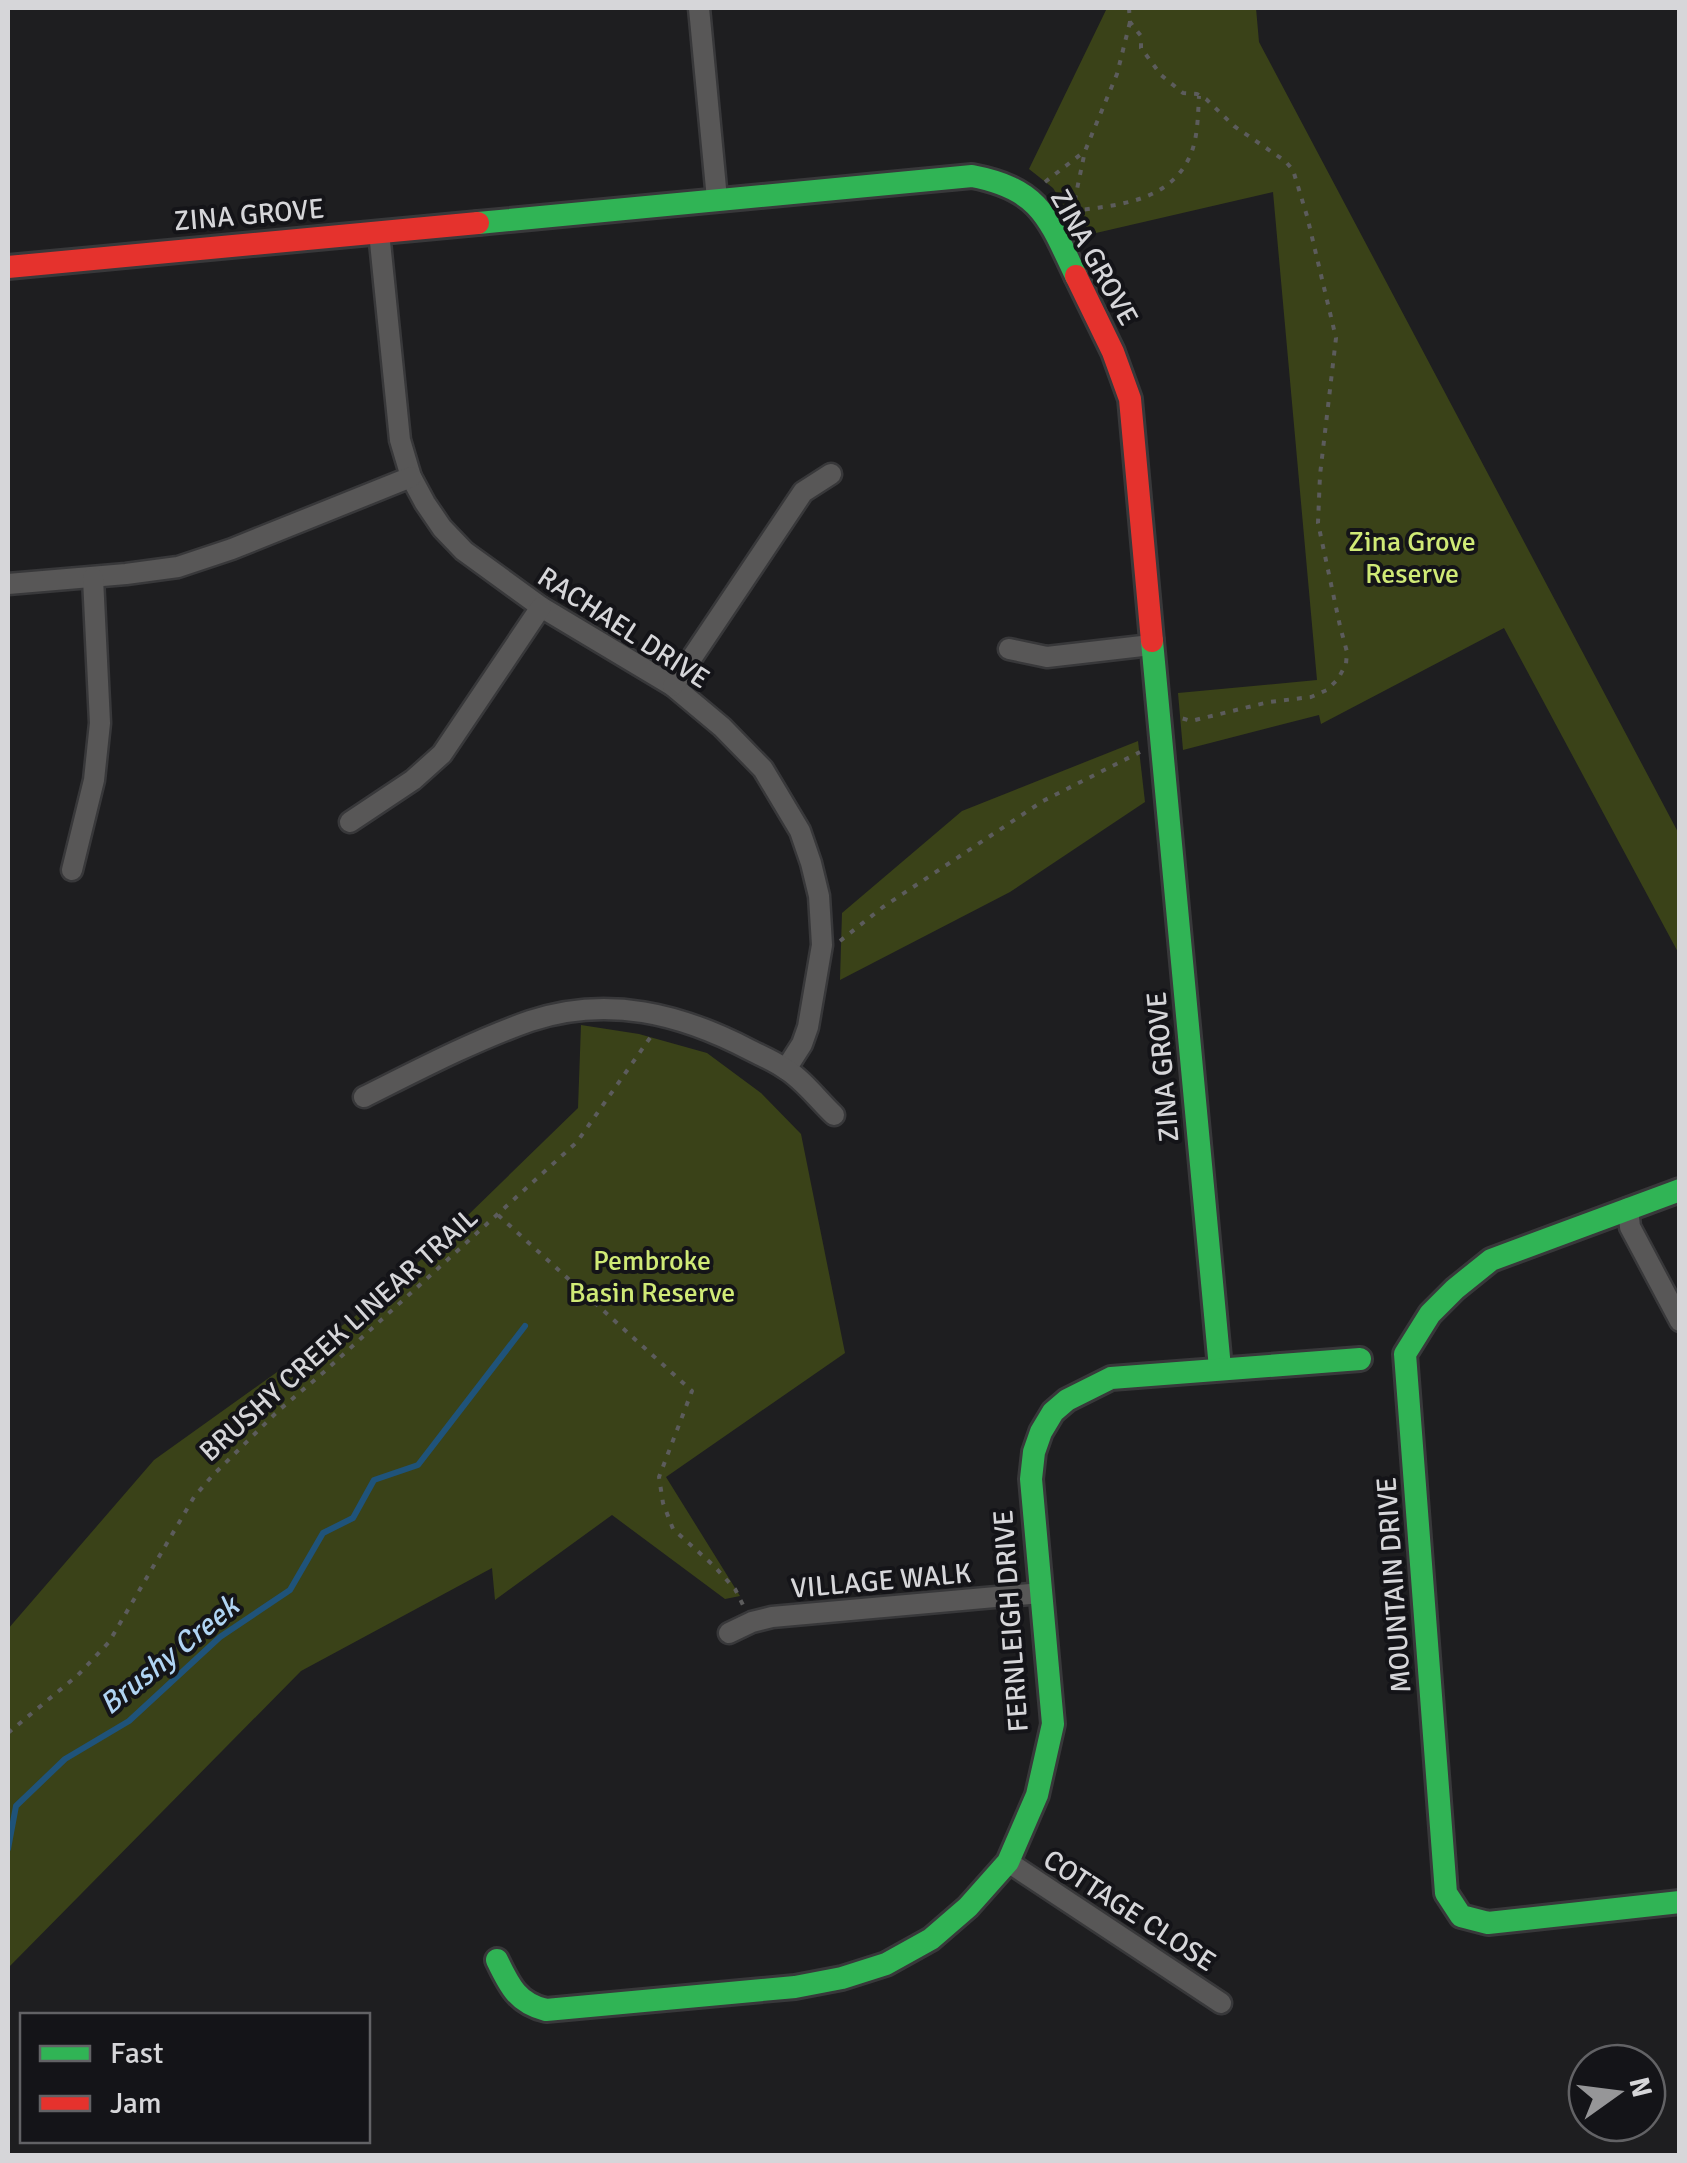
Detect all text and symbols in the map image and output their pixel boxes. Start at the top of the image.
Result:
street label: ZINA GROVE [1043,183,1146,332]
street label: ZINA GROVE [173,191,326,238]
park label: Zina Grove Reserve [1348,525,1476,591]
street label: RACHAEL DRIVE [531,560,716,696]
street label: ZINA GROVE [1139,990,1186,1143]
street label: BRUSHY CREEK LINEAR TRAIL [192,1201,485,1469]
park label: Pembroke Basin Reserve [569,1244,735,1310]
street label: MOUNTAIN DRIVE [1369,1476,1419,1694]
street label: FERNLEIGH DRIVE [986,1509,1036,1733]
street label: VILLAGE WALK [789,1556,973,1606]
water label: Brushy Creek [92,1586,249,1723]
street label: COTTAGE CLOSE [1037,1843,1222,1979]
legend [20,2013,370,2143]
text: Fast [110,2035,163,2072]
north arrow [1567,2043,1667,2143]
text: N [1621,2074,1659,2101]
text: Jam [110,2085,162,2122]

